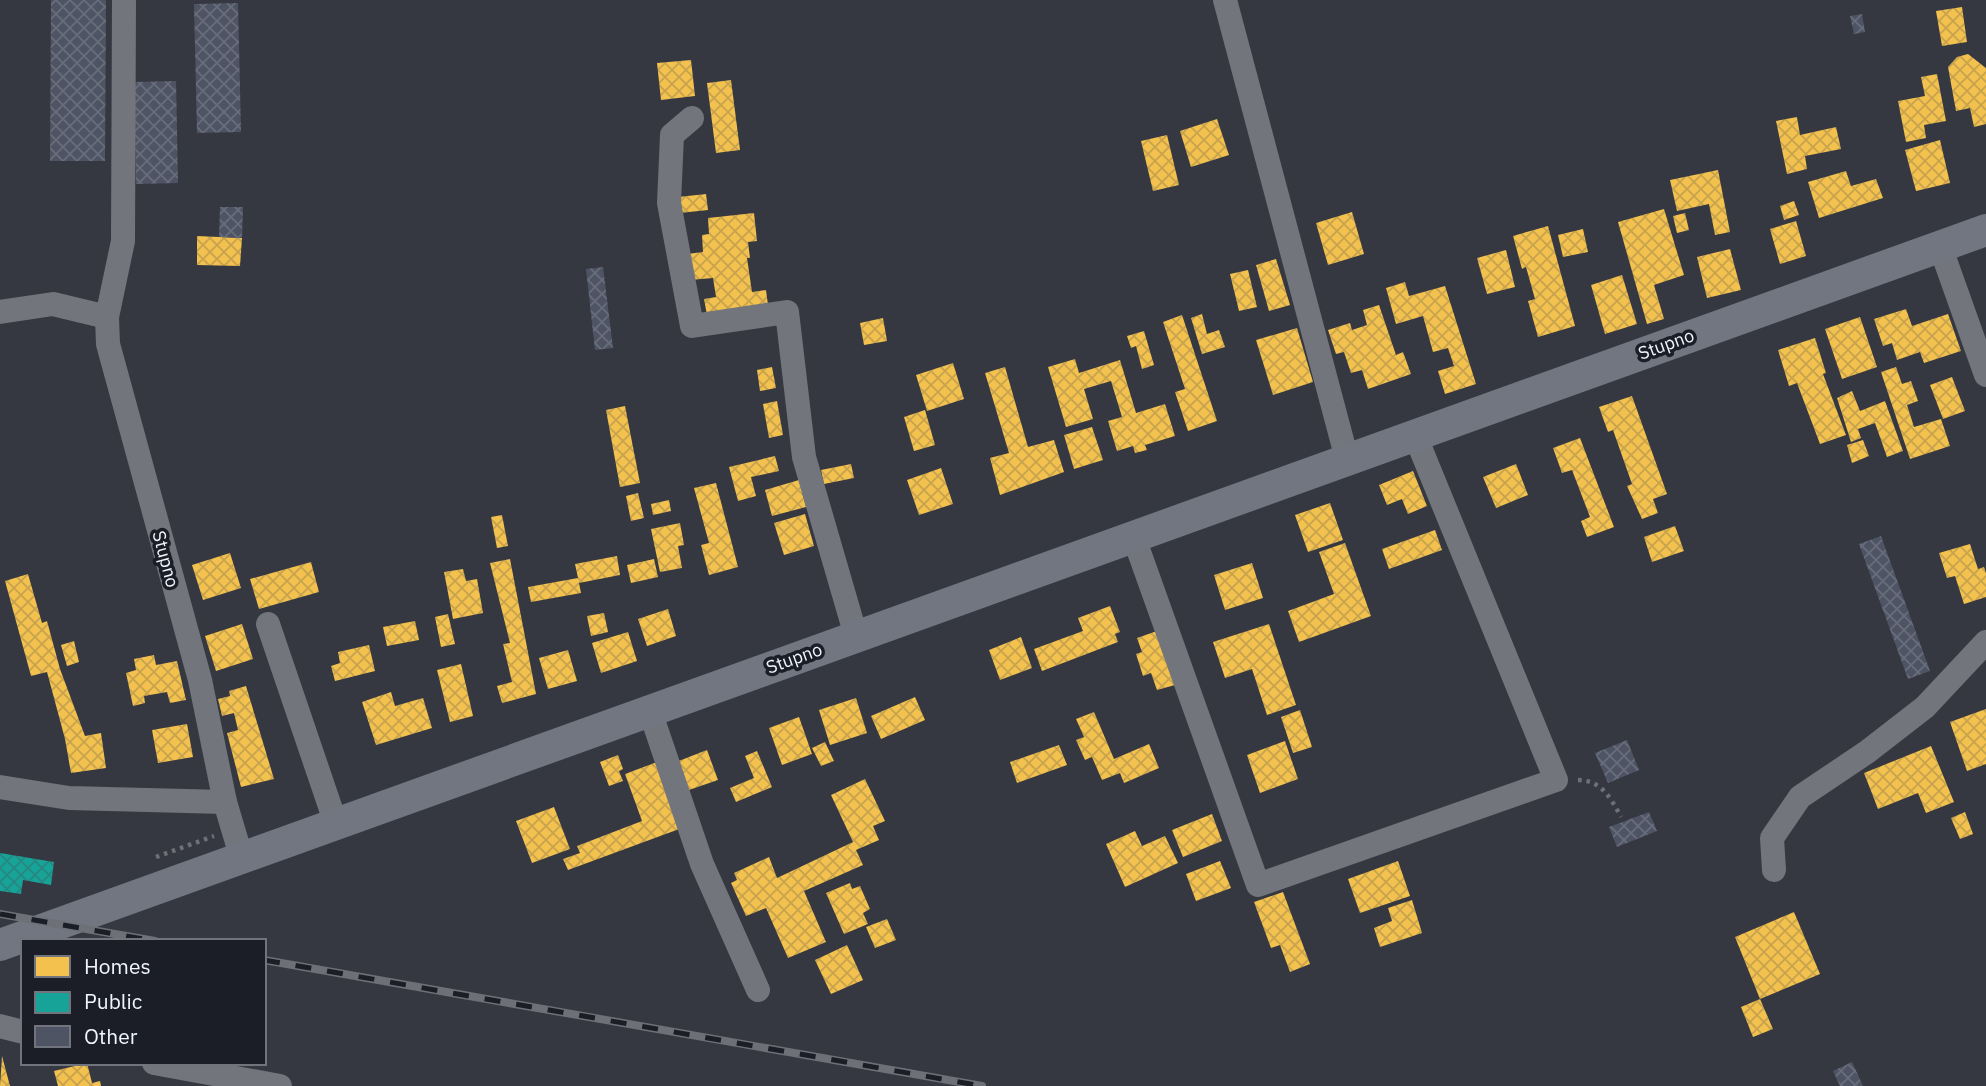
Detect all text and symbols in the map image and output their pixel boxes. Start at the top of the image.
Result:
street label: Stupno [1635,323,1697,365]
street label: Stupno [147,528,185,590]
street label: Stupno [763,637,825,679]
legend [21,939,266,1065]
text: Homes [84,952,151,980]
text: Public [84,987,142,1015]
text: Other [84,1022,138,1050]

